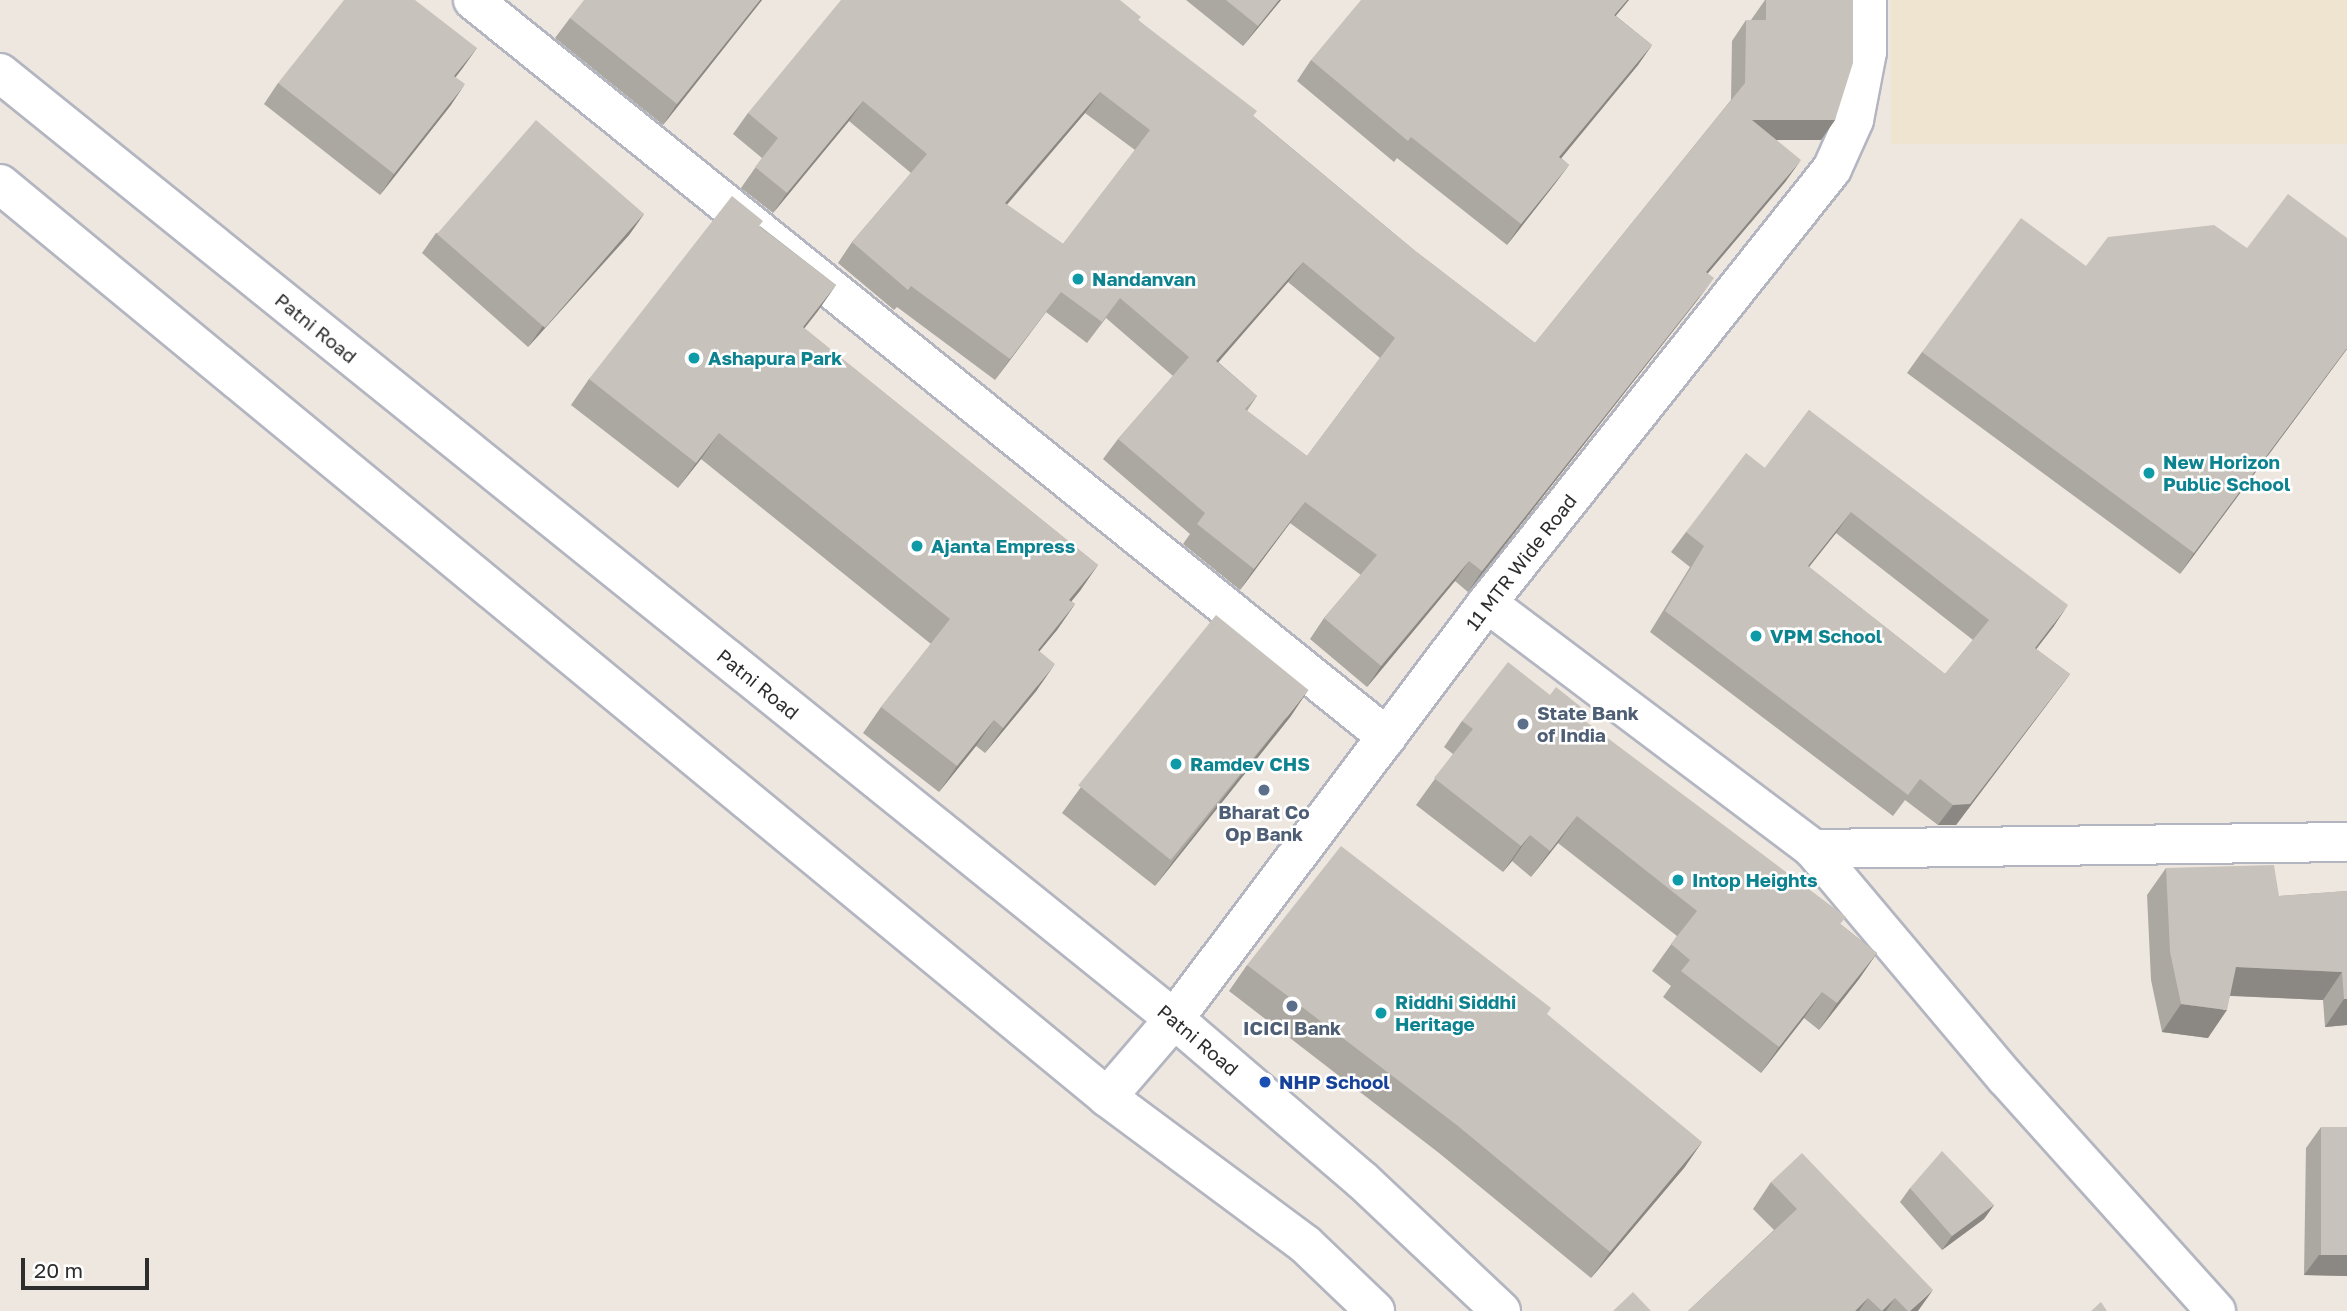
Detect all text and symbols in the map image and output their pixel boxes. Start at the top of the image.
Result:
place label: Nandanvan [1092,268,1196,290]
marker: Nandanvan [1070,271,1086,287]
street label: Patni Road [271,288,361,368]
place label: Ashapura Park [708,347,842,369]
marker: Ashapura Park [686,350,702,366]
place label: New Horizon Public School [2163,451,2290,495]
marker: New Horizon Public School [2141,465,2157,481]
street label: 11 MTR Wide Road [1461,489,1581,635]
place label: Ajanta Empress [931,535,1075,557]
marker: Ajanta Empress [909,538,925,554]
place label: VPM School [1770,625,1882,647]
marker: VPM School [1748,628,1764,644]
street label: Patni Road [713,644,803,724]
place label: State Bank of India [1537,702,1639,746]
marker: State Bank of India [1515,716,1531,732]
place label: Ramdev CHS [1190,753,1310,775]
marker: Ramdev CHS [1168,756,1184,772]
marker: Bharat Co Op Bank [1256,782,1272,798]
place label: Bharat Co Op Bank [1218,801,1310,845]
place label: Intop Heights [1692,869,1818,891]
marker: Intop Heights [1670,872,1686,888]
place label: Riddhi Siddhi Heritage [1395,991,1516,1035]
marker: ICICI Bank [1284,998,1300,1014]
street label: Patni Road [1153,1000,1243,1080]
marker: Riddhi Siddhi Heritage [1373,1005,1389,1021]
place label: ICICI Bank [1243,1017,1341,1039]
place label: NHP School [1279,1071,1390,1093]
marker: NHP School [1257,1074,1273,1090]
scale bar [24,1244,152,1288]
text: 20 m [34,1257,83,1283]

